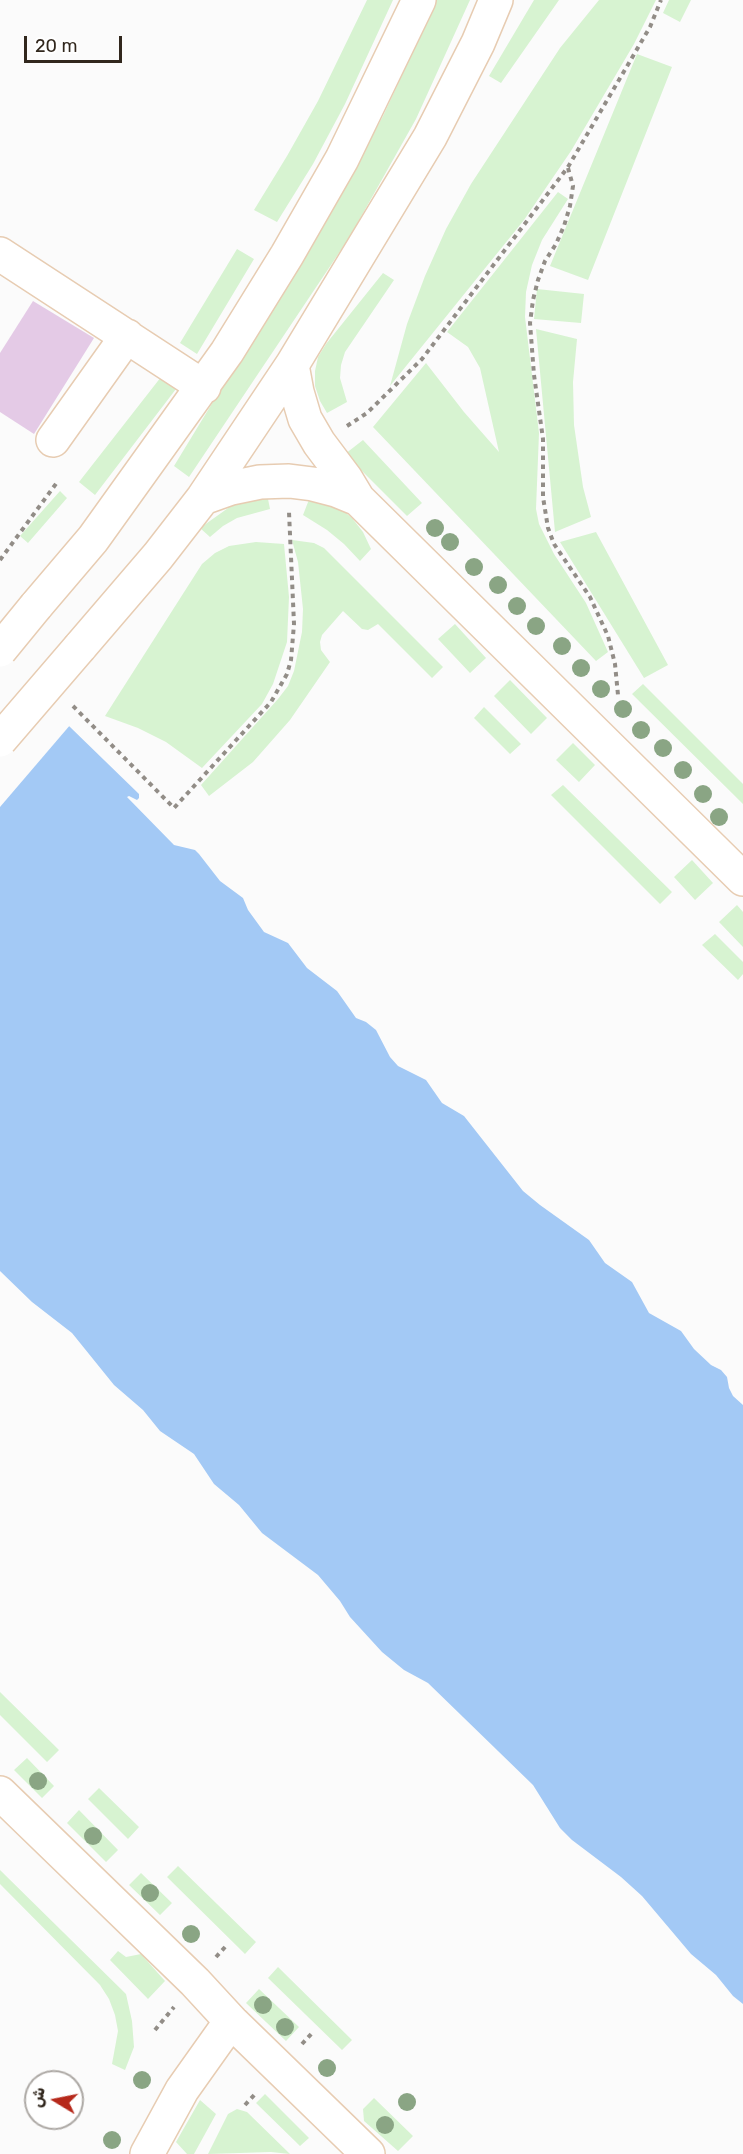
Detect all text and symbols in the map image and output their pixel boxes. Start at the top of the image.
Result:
scale bar [27,24,124,62]
text: 20 m [35,35,77,57]
north arrow [24,2070,84,2130]
text: ش [27,2085,49,2109]

